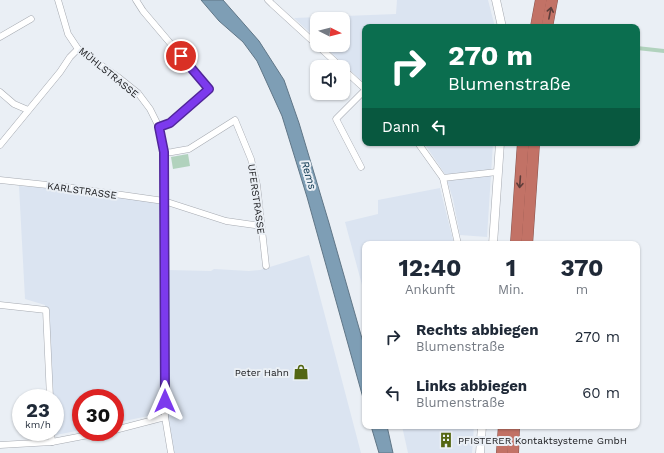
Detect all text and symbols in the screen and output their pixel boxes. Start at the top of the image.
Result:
one-way arrow [546,7,554,20]
north arrow [310,12,350,52]
map controls [310,12,350,100]
pin [164,39,198,73]
text: 270 m [448,39,533,72]
icon: right [382,40,434,92]
street label: MÜHLSTRASSE [77,45,141,100]
icon: arrive [170,45,192,67]
button: sound [310,60,350,100]
text: Blumenstraße [448,73,571,94]
icon: left [428,116,450,138]
text: Dann [382,118,420,136]
water label: Rems [298,159,319,191]
street label: UFERSTRASSE [246,163,267,235]
one-way arrow [516,175,523,188]
street label: KARLSTRASSE [46,180,118,201]
text: 12:40 [399,254,461,282]
text: 1 [506,254,516,282]
text: 370 [560,254,603,282]
text: Ankunft [405,282,455,297]
text: Min. [498,282,524,297]
text: m [576,282,588,297]
text: Rechts abbiegen [416,321,538,339]
icon: right [382,326,404,348]
text: 270 m [575,328,620,346]
text: Blumenstraße [416,339,505,354]
shop icon: Peter Hahn [292,363,310,381]
place label: Peter Hahn [235,367,289,378]
text: Links abbiegen [416,377,527,395]
position arrow [144,380,186,422]
icon: left [382,382,404,404]
text: 60 m [582,384,620,402]
speed limit sign: 30 [72,389,124,441]
text: Blumenstraße [416,395,505,410]
text: 23 [26,398,50,422]
text: km/h [25,419,51,430]
building icon: PFISTERER Kontaktsysteme GmbH [437,431,455,449]
place label: PFISTERER Kontaktsysteme GmbH [458,435,627,446]

